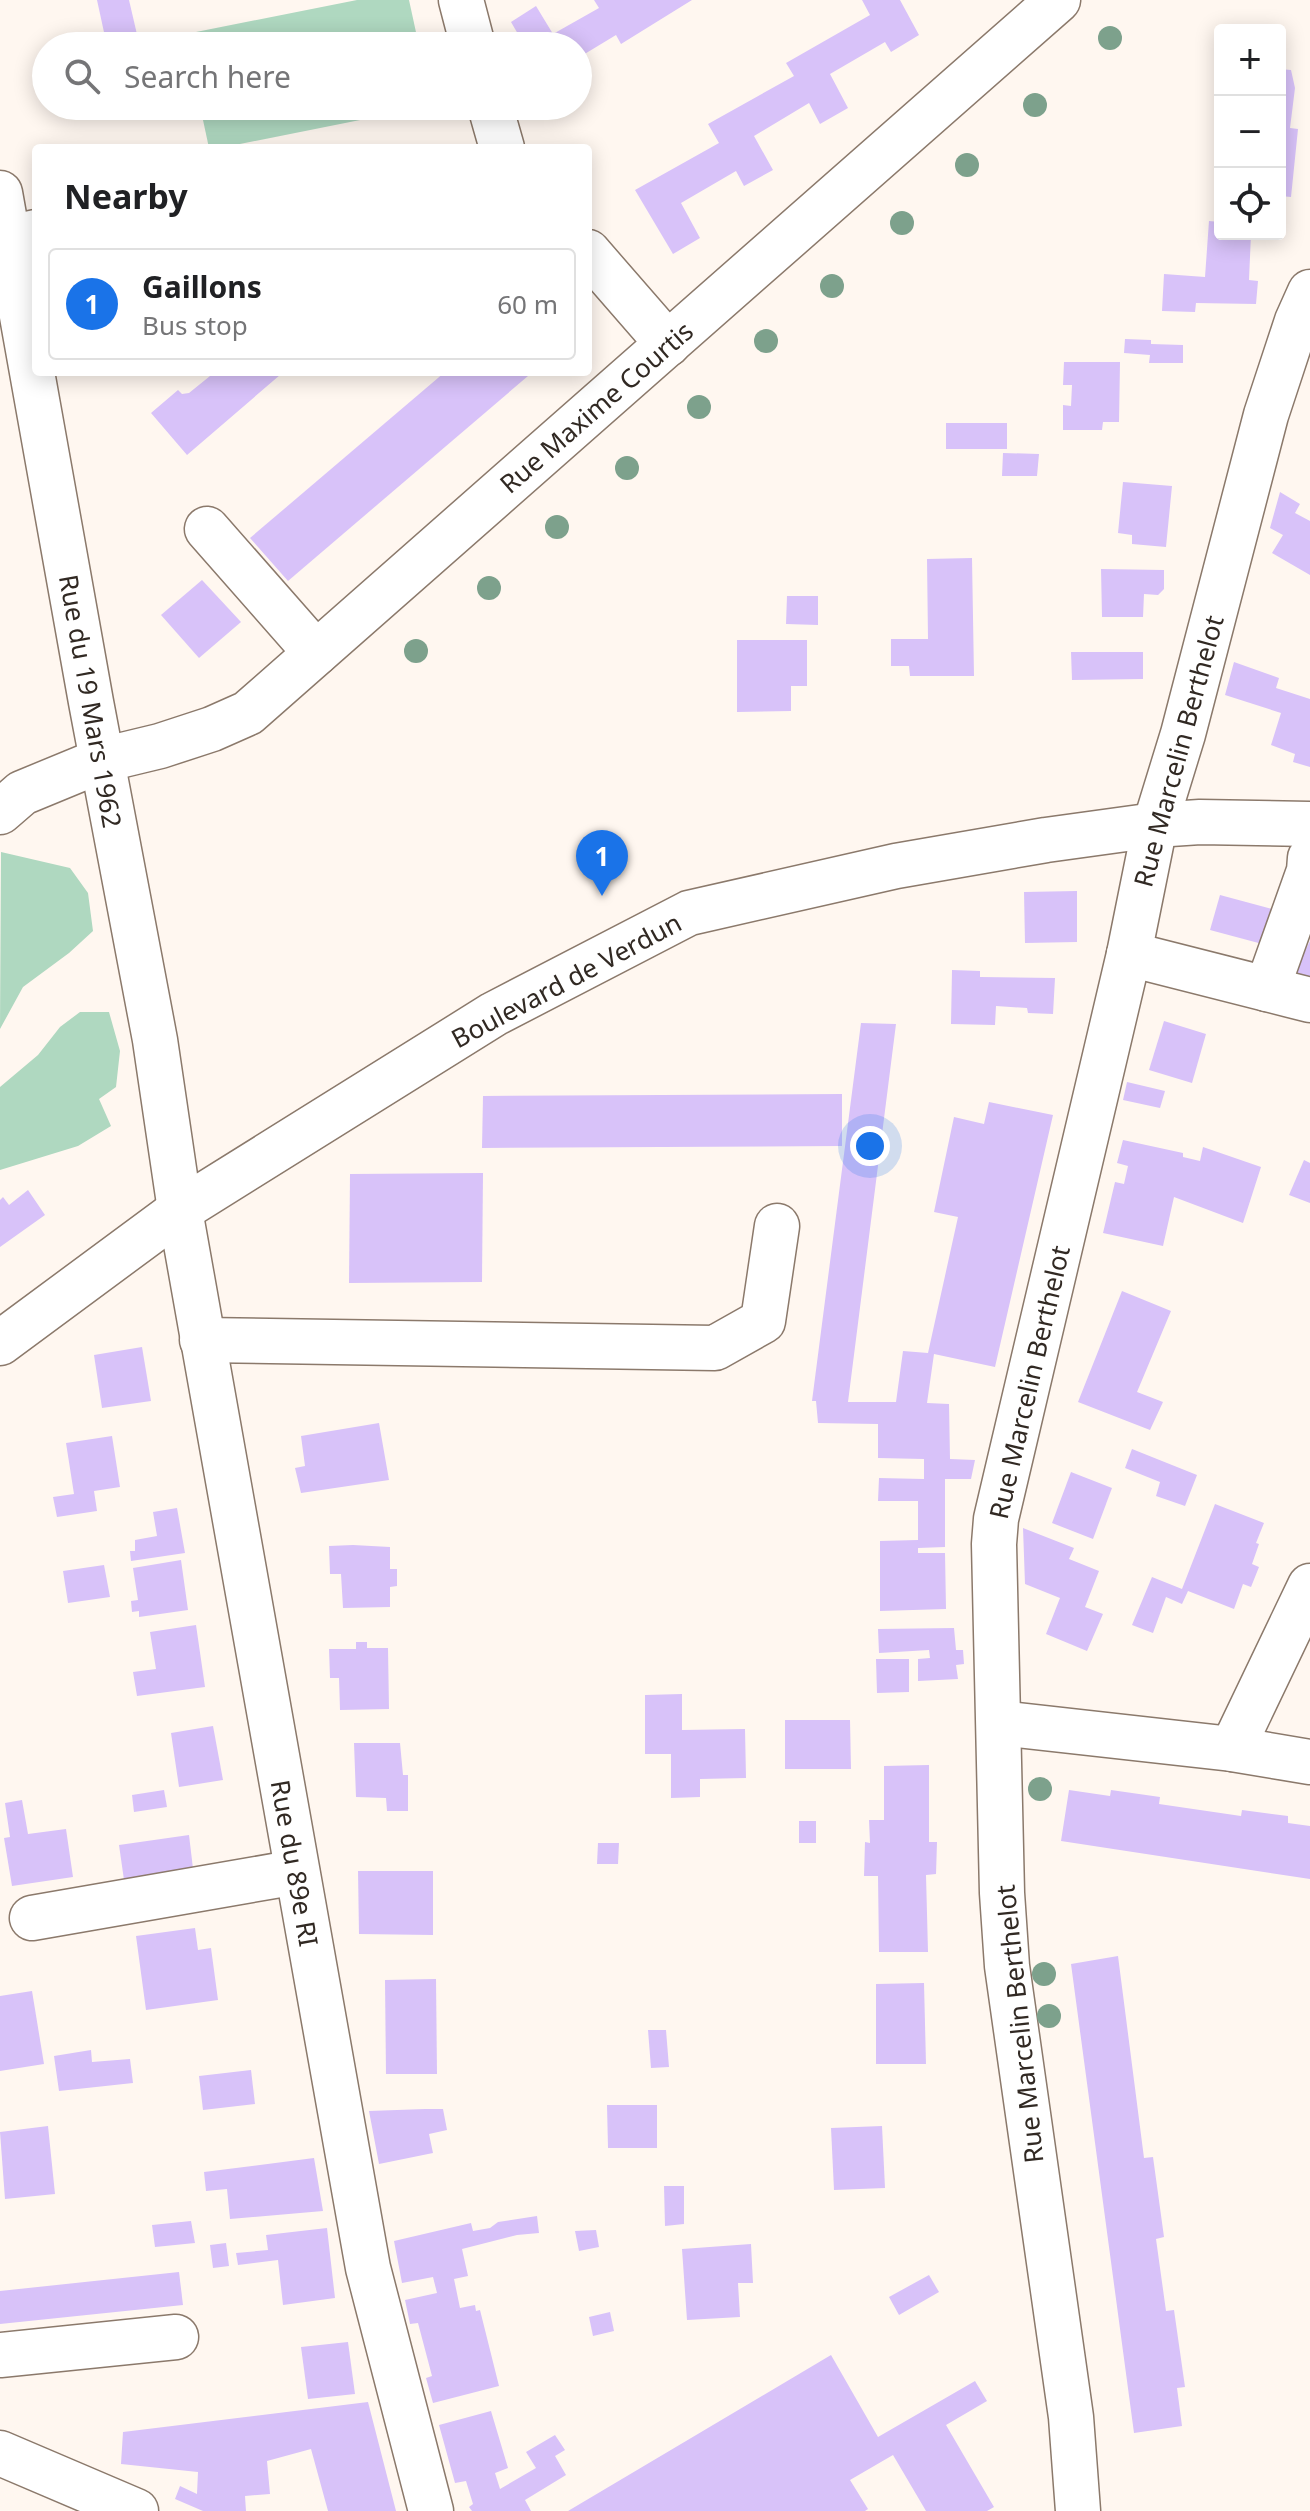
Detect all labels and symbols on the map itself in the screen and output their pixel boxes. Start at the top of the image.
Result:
street label: Rue Maxime Courtis [492,313,700,501]
street label: Rue du 19 Mars 1962 [51,572,131,830]
street label: Rue Marcelin Berthelot [1124,611,1232,891]
pin: 1 [576,830,628,896]
street label: Boulevard de Verdun [445,904,687,1056]
your location [850,1126,890,1166]
street label: Rue Marcelin Berthelot [980,1242,1078,1522]
street label: Rue du 89e RI [263,1777,327,1949]
street label: Rue Marcelin Berthelot [986,1883,1052,2165]

